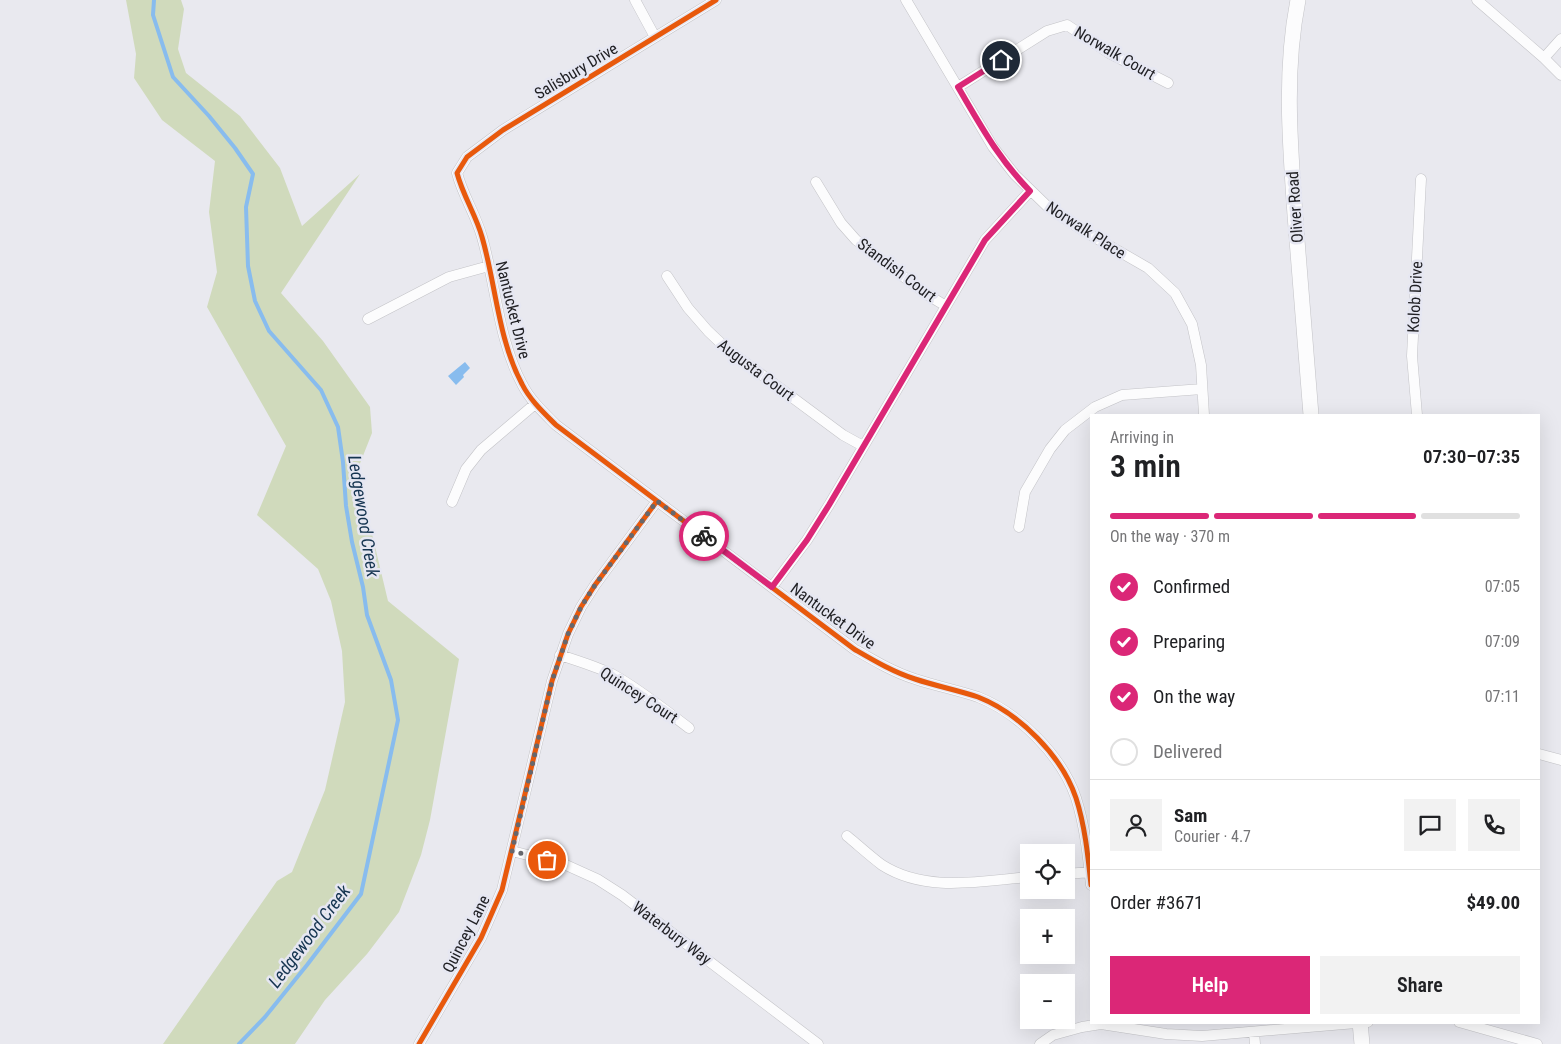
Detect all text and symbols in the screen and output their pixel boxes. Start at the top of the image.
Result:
street label: Norwalk Court [1071,22,1159,84]
street label: Salisbury Drive [531,39,621,103]
pin [980,39,1022,81]
icon: home [987,46,1015,74]
street label: Oliver Road [1283,170,1307,244]
street label: Norwalk Place [1043,197,1129,263]
street label: Standish Court [854,234,940,306]
street label: Nantucket Drive [492,259,534,361]
street label: Kolob Drive [1404,261,1426,333]
street label: Augusta Court [714,335,798,405]
text: Arriving in [1110,428,1174,447]
text: 07:30–07:35 [1423,445,1520,468]
text: 3 min [1110,447,1181,485]
water label: Ledgewood Creek [344,454,384,579]
courier [679,511,729,561]
icon: bike [690,522,718,550]
text: On the way · 370 m [1110,527,1230,546]
icon: check [1110,573,1138,601]
text: Confirmed [1153,575,1230,598]
text: 07:05 [1485,577,1520,596]
street label: Nantucket Drive [787,579,879,653]
icon: check [1110,628,1138,656]
text: Preparing [1153,630,1225,653]
text: 07:09 [1485,632,1520,651]
street label: Quincey Court [597,663,682,727]
icon: check [1110,683,1138,711]
text: On the way [1153,685,1235,708]
text: 07:11 [1485,687,1520,706]
text: Delivered [1153,740,1222,763]
button: person [1110,799,1162,851]
button: chat [1404,799,1456,851]
button: phone [1468,799,1520,851]
text: Sam [1174,804,1207,827]
text: Courier · 4.7 [1174,827,1251,846]
pin [526,839,568,881]
map controls [1020,844,1075,1029]
button: locate [1020,844,1075,899]
icon: bag [533,846,561,874]
water label: Ledgewood Creek [264,880,355,991]
text: Order #3671 [1110,891,1203,914]
text: $49.00 [1466,891,1520,914]
street label: Quincey Lane [438,892,494,976]
street label: Waterbury Way [629,897,715,969]
button: + [1020,909,1075,964]
button: Help [1110,956,1310,1014]
button: Share [1320,956,1520,1014]
button: − [1020,974,1075,1029]

